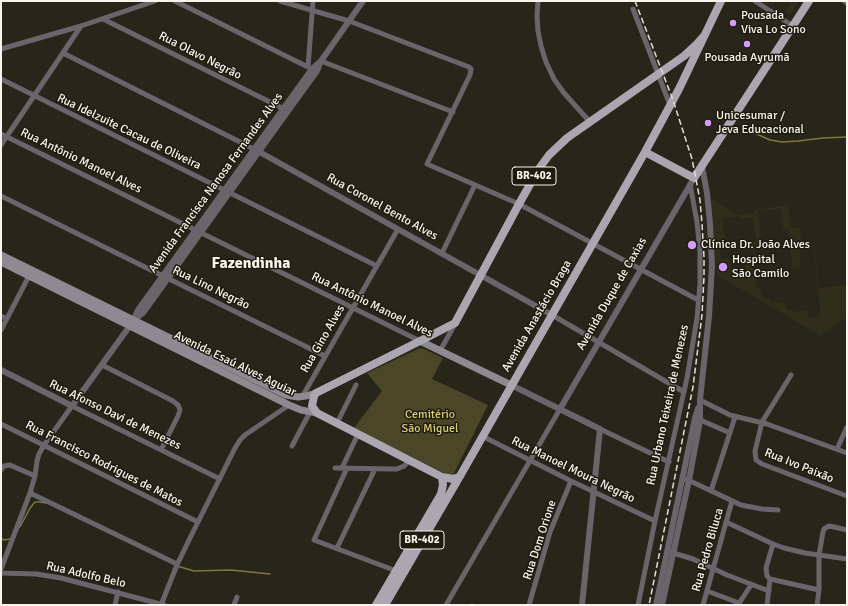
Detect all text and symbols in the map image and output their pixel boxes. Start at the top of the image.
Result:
place label: Pousada Viva Lo Sono [741,9,806,37]
marker: Pousada Viva Lo Sono [728,18,738,28]
street label: Rua Olavo Negrão [156,29,244,83]
marker: Pousada Ayrumã [742,39,752,49]
place label: Pousada Ayrumã [704,51,790,65]
street label: Avenida Francisca Nanosa Fernandes Alves [146,90,286,276]
street label: Rua Idelzuite Cacau de Oliveira [55,91,203,173]
place label: Unicesumar / Jeva Educacional [716,109,804,137]
marker: Unicesumar / Jeva Educacional [703,118,713,128]
street label: Rua Antônio Manoel Alves [18,125,144,197]
road number: BR-402 [512,167,556,185]
street label: Rua Coronel Bento Alves [324,170,440,244]
street label: Avenida Duque de Caxias [574,235,650,353]
place label: Clínica Dr. João Alves [701,238,810,252]
marker: Clínica Dr. João Alves [686,239,698,251]
place label: Hospital São Camilo [732,253,789,281]
district label: Fazendinha [212,254,290,274]
street label: Avenida Anastácio Braga [499,258,575,374]
marker: Hospital São Camilo [717,261,729,273]
street label: Rua Lino Negrão [170,263,252,313]
street label: Rua Antônio Manoel Alves [309,269,435,341]
street label: Rua Gino Alves [298,303,348,375]
street label: Rua Urbano Teixeira de Menezes [644,323,692,487]
street label: Avenida Esaú Alves Aguiar [171,328,299,400]
street label: Rua Afonso Davi de Menezes [47,377,183,453]
park label: Cemitério São Miguel [402,408,458,436]
street label: Rua Francisco Rodrigues de Matos [23,418,185,510]
street label: Rua Manoel Moura Negrão [509,434,637,506]
street label: Rua Ivo Paixão [762,446,836,486]
street label: Rua Dom Orione [520,498,560,582]
street label: Rua Pedro Biluca [689,507,727,593]
road number: BR-402 [400,531,444,549]
street label: Rua Adolfo Belo [45,559,127,591]

